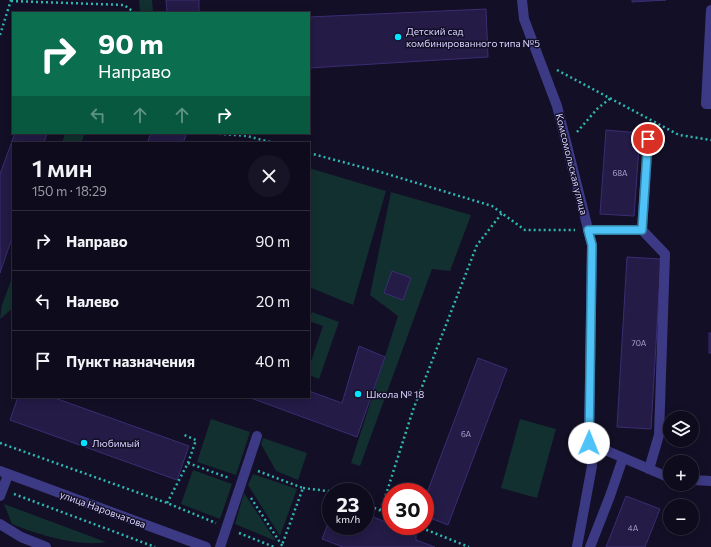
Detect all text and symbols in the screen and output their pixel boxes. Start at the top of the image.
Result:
place label: Детский сад комбинированного типа №5 [406,25,540,49]
text: 90 m [98,26,164,60]
icon: right [32,28,84,80]
marker: Детский сад комбинированного типа №5 [393,32,403,42]
text: Направо [98,60,171,82]
icon: left [87,104,109,126]
icon: ahead [129,104,151,126]
icon: ahead [171,104,193,126]
icon: right [213,104,235,126]
street label: Комсомольская улица [554,112,590,216]
pin [631,122,665,156]
icon: arrive [637,128,659,150]
text: 1 мин [32,153,93,182]
button: close [248,155,290,197]
house number: 68А [612,168,628,178]
text: 150 m · 18:29 [32,183,107,199]
icon: right [32,230,54,252]
text: Направо [66,232,128,250]
text: 90 m [255,232,290,250]
icon: left [32,290,54,312]
text: Налево [66,292,119,310]
text: 20 m [256,292,290,310]
house number: 70А [632,338,647,348]
icon: arrive [32,350,54,372]
text: Пункт назначения [66,352,195,370]
text: 40 m [255,352,290,370]
place label: Школа № 18 [366,388,424,400]
marker: Школа № 18 [353,389,363,399]
map controls [663,411,699,535]
button: layers [663,411,699,447]
position arrow [568,422,610,464]
house number: 6А [461,429,472,439]
place label: Любимый [92,437,140,449]
marker: Любимый [79,438,89,448]
button: + [663,455,699,491]
speed limit sign: 30 [382,483,434,535]
street label: улица Наровчатова [58,488,148,530]
text: 23 [336,492,360,516]
button: − [663,499,699,535]
text: km/h [336,513,360,525]
house number: 4А [628,523,639,533]

